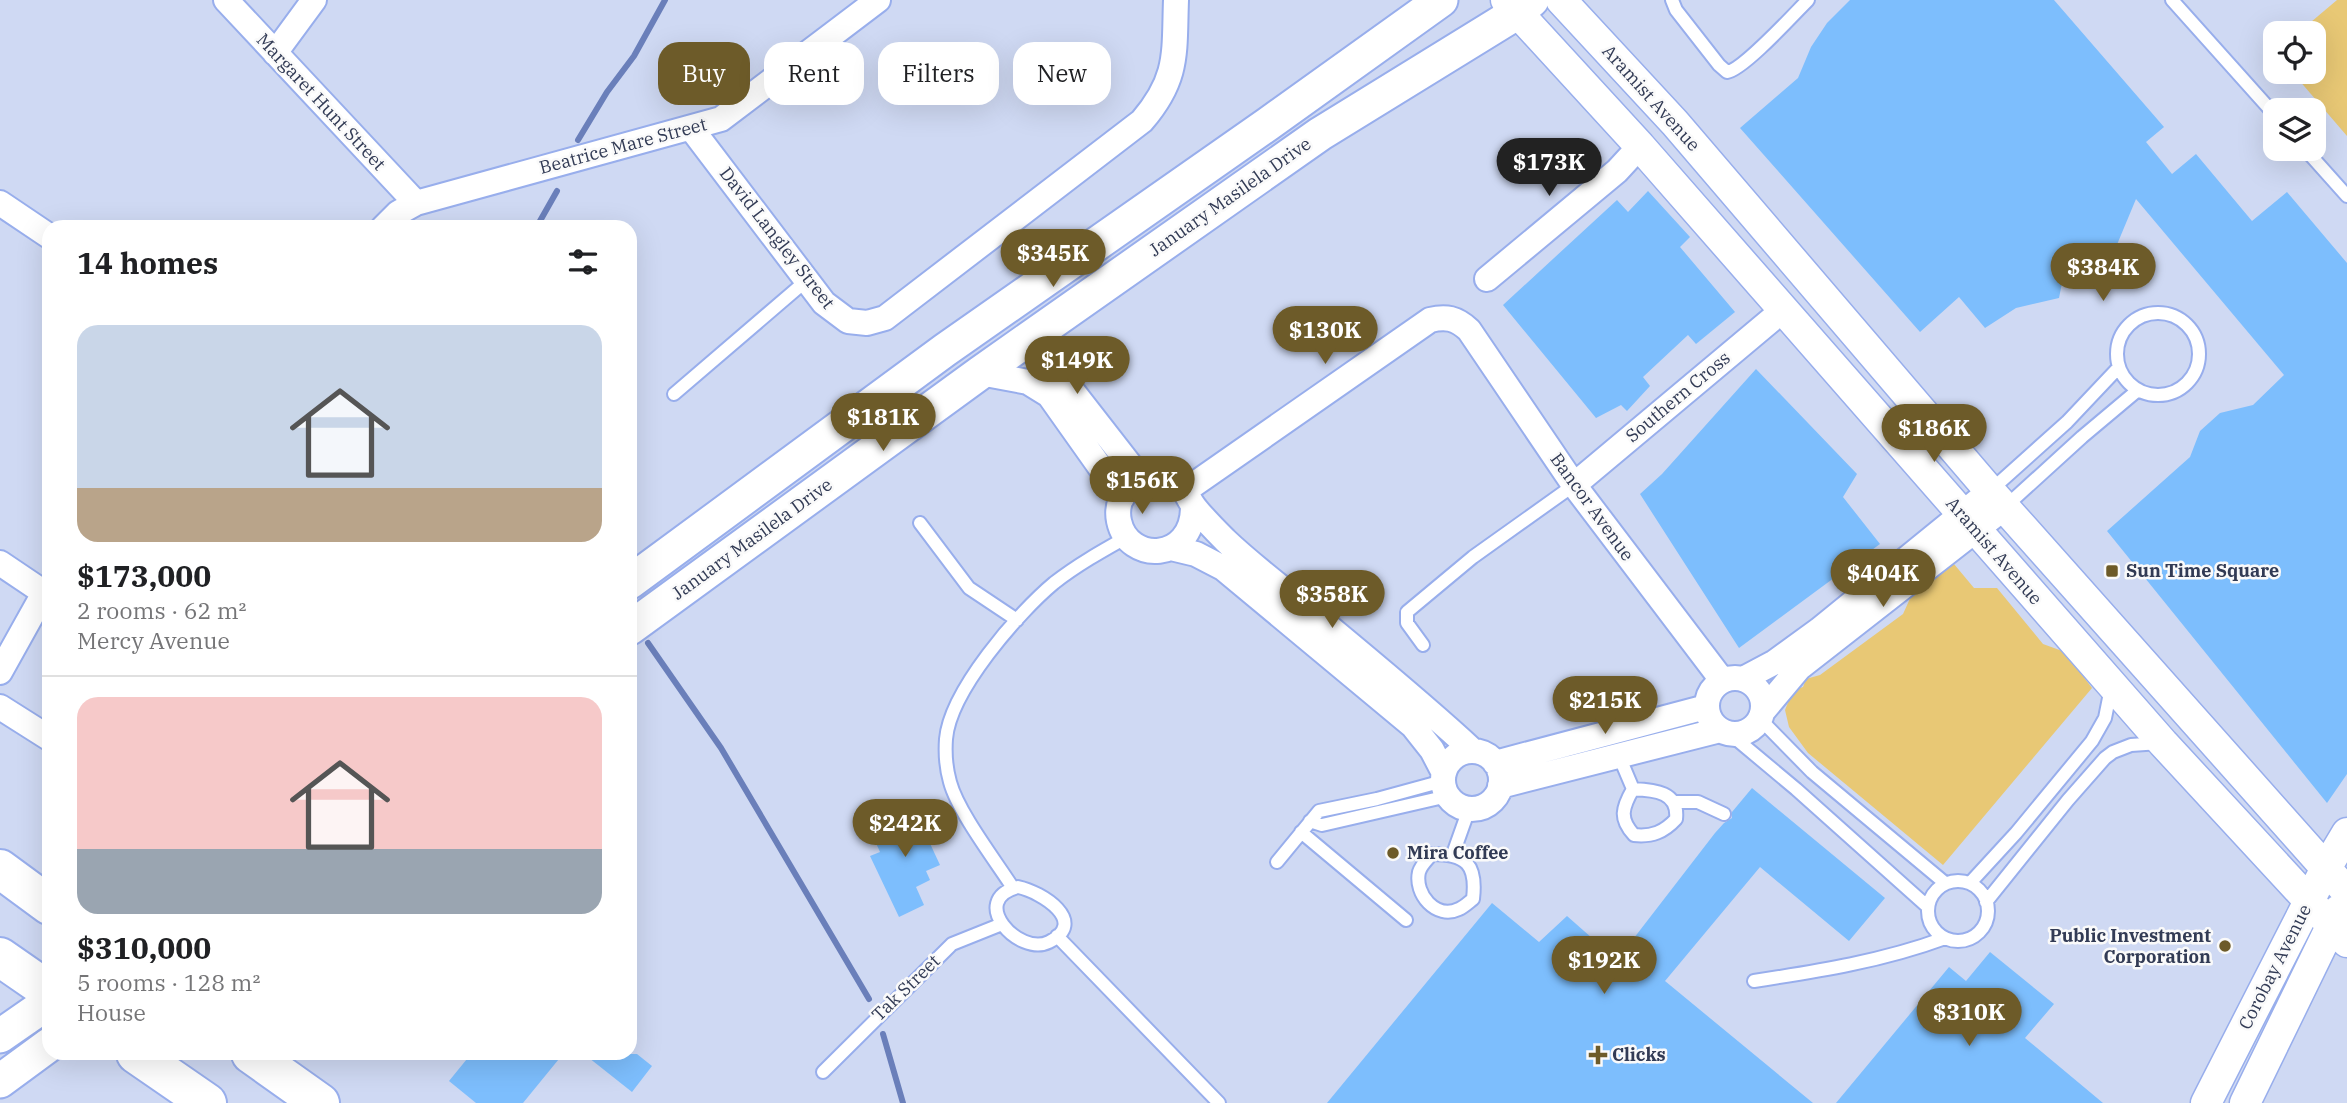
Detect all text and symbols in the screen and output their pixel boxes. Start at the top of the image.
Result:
map controls [2263,21,2326,161]
button: locate [2263,21,2326,84]
street label: Margaret Hunt Street [252,28,391,175]
street label: Aramist Avenue [1598,40,1705,156]
chip: Buy [658,42,750,105]
chip: Rent [764,42,864,105]
chip: Filters [878,42,999,105]
chip: New [1013,42,1111,105]
button: layers [2263,98,2326,161]
street label: Beatrice Mare Street [537,112,709,179]
street label: January Masilela Drive [1144,132,1315,261]
pin: $173K [1500,138,1598,198]
text: $173K [1513,146,1585,176]
street label: David Langley Street [715,162,840,313]
pin: $345K [1004,230,1102,289]
text: $345K [1017,237,1089,267]
text: 14 homes [77,243,218,282]
icon: filters [564,243,602,281]
pin: $384K [2054,244,2152,303]
text: $384K [2067,251,2139,281]
pin: $130K [1276,306,1374,366]
text: $130K [1289,314,1361,344]
pin: $149K [1028,336,1126,396]
text: $149K [1041,344,1113,374]
street label: Southern Cross [1621,346,1735,447]
icon: home [277,370,403,496]
pin: $181K [834,393,932,453]
text: $181K [847,401,919,431]
pin: $186K [1885,405,1983,464]
text: $186K [1898,412,1970,442]
street label: Bancor Avenue [1545,448,1639,565]
pin: $156K [1093,456,1191,516]
text: $156K [1106,464,1178,494]
street label: January Masilela Drive [667,473,836,605]
street label: Aramist Avenue [1941,492,2047,609]
pin: $404K [1834,550,1932,609]
text: $173,000 [77,556,211,595]
text: $404K [1847,557,1919,587]
place label: Sun Time Square [2126,559,2279,582]
marker: Sun Time Square [2104,563,2120,579]
pin: $358K [1283,570,1381,630]
text: $358K [1296,578,1368,608]
text: 2 rooms · 62 m² [77,595,247,625]
text: Mercy Avenue [77,625,230,655]
pin: $215K [1556,676,1654,736]
text: $215K [1569,684,1641,714]
icon: home [277,742,403,868]
pin: $242K [856,800,954,859]
text: $242K [869,807,941,837]
place label: Mira Coffee [1407,841,1509,864]
marker: Mira Coffee [1385,845,1401,861]
street label: Corobay Avenue [2233,900,2316,1033]
place label: Public Investment Corporation [2049,924,2211,968]
text: $310,000 [77,928,211,967]
pin: $192K [1555,936,1653,996]
marker: Public Investment Corporation [2217,938,2233,954]
text: $192K [1568,944,1640,974]
street label: Tak Street [867,949,945,1026]
text: 5 rooms · 128 m² [77,967,260,997]
pin: $310K [1920,988,2018,1048]
text: $310K [1933,996,2005,1026]
text: House [77,997,146,1027]
place label: Clicks [1612,1043,1666,1066]
marker: Clicks [1590,1047,1606,1063]

